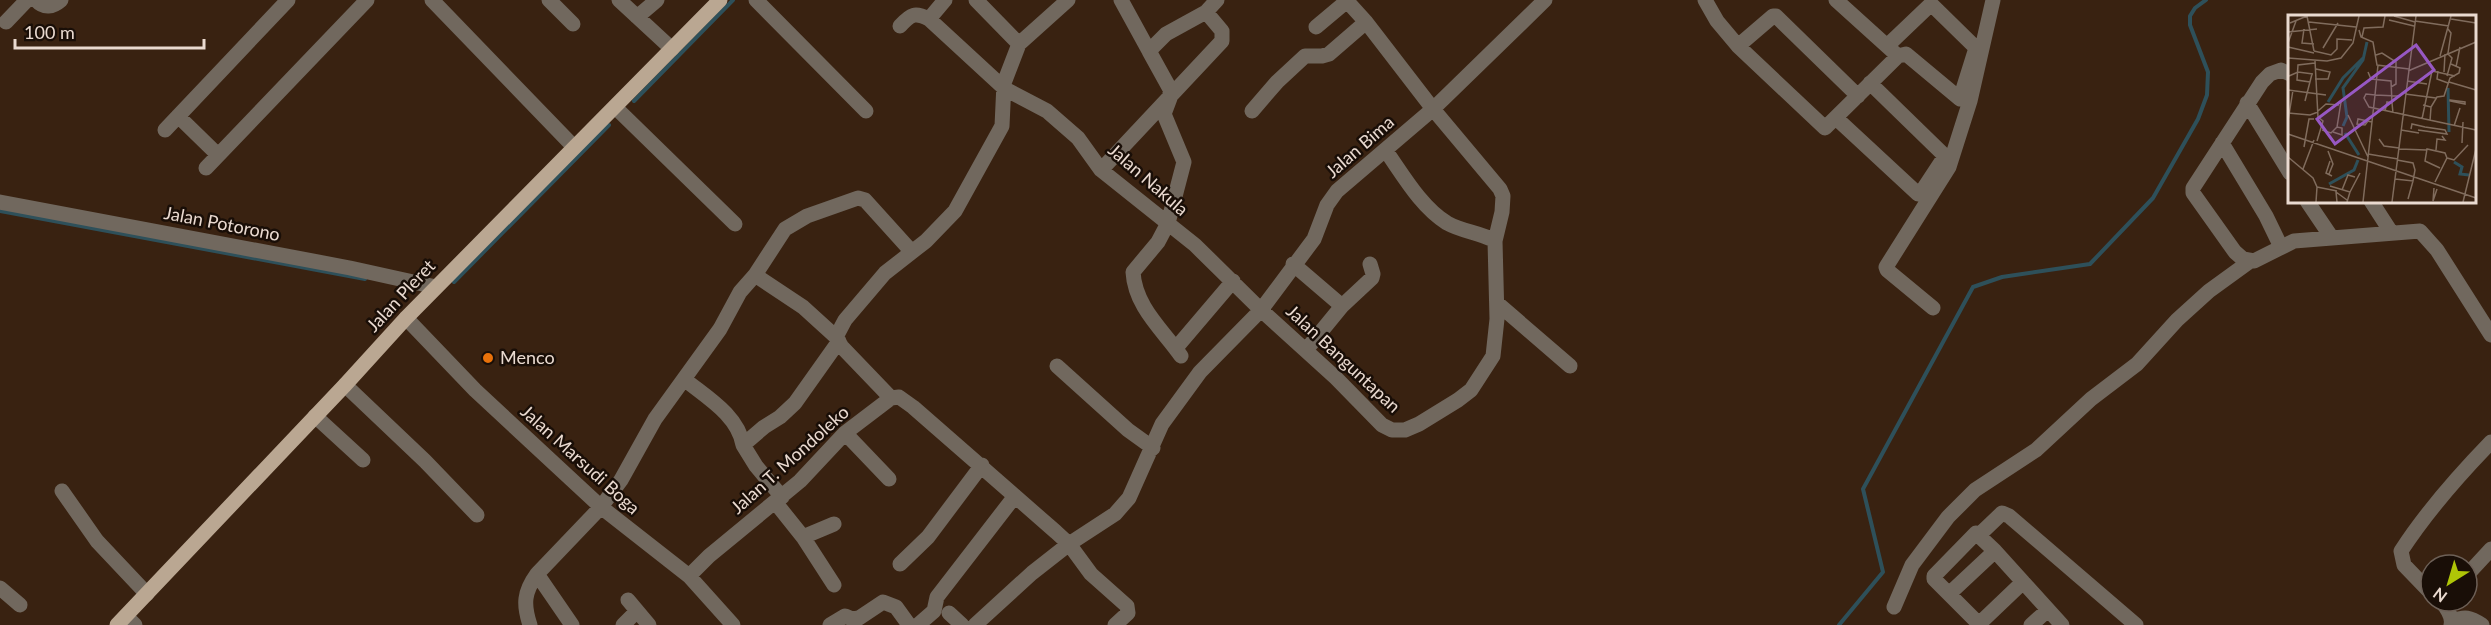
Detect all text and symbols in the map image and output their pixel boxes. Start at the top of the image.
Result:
scale bar [15,12,204,50]
inset map [2288,15,2476,202]
text: 100 m [24,21,75,43]
street label: Jalan Bima [1321,111,1398,182]
street label: Jalan Nakula [1104,139,1193,220]
street label: Jalan Potorono [162,201,282,245]
street label: Jalan Pleret [361,254,440,336]
street label: Jalan Banguntapan [1282,300,1405,417]
place label: Menco [500,346,555,368]
marker: Menco [481,351,495,365]
street label: Jalan Marsudi Boga [517,400,645,519]
street label: Jalan T. Mondoleko [726,400,853,518]
north arrow [2419,553,2479,613]
text: N [2429,584,2450,607]

